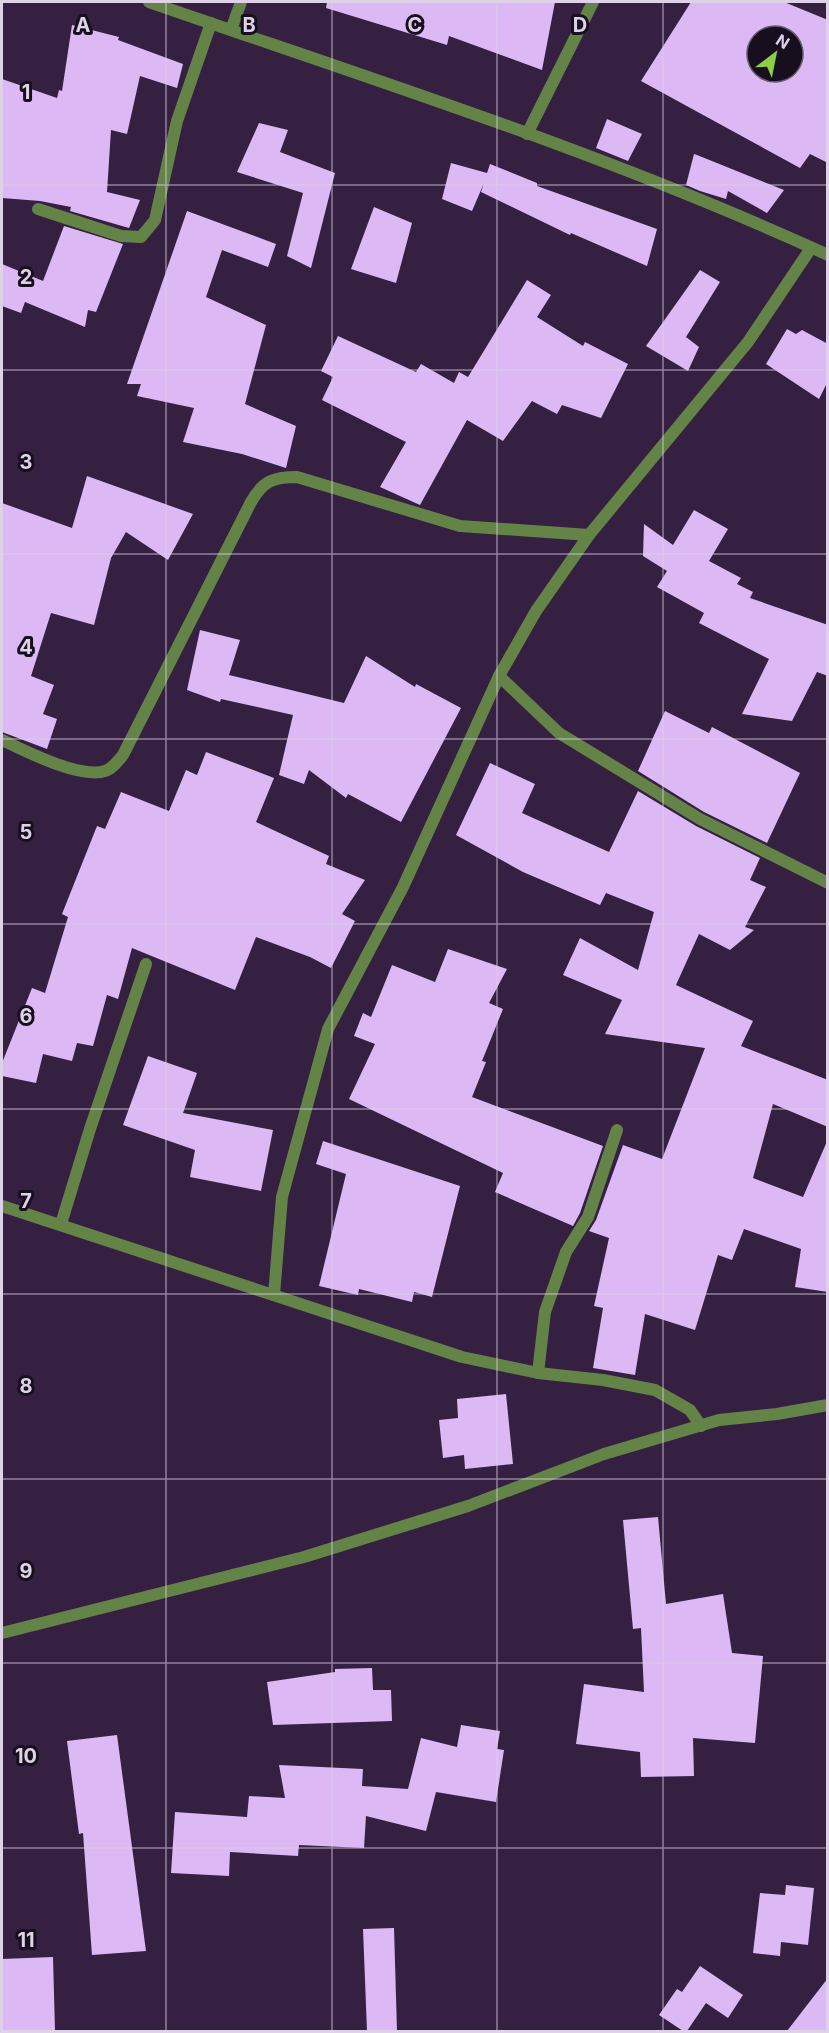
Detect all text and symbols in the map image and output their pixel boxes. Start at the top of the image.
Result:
text: A [76,13,91,37]
text: B [242,13,256,37]
text: C [408,13,422,37]
text: D [573,13,587,37]
north arrow [745,24,805,84]
text: N [772,30,793,53]
text: 1 [22,80,30,104]
text: 2 [20,265,32,289]
text: 3 [20,450,32,474]
text: 4 [19,635,33,659]
text: 5 [20,820,32,844]
text: 6 [20,1004,33,1028]
text: 7 [20,1189,32,1213]
text: 8 [19,1374,33,1398]
text: 9 [20,1559,33,1583]
text: 10 [15,1744,37,1768]
text: 11 [17,1928,35,1952]

